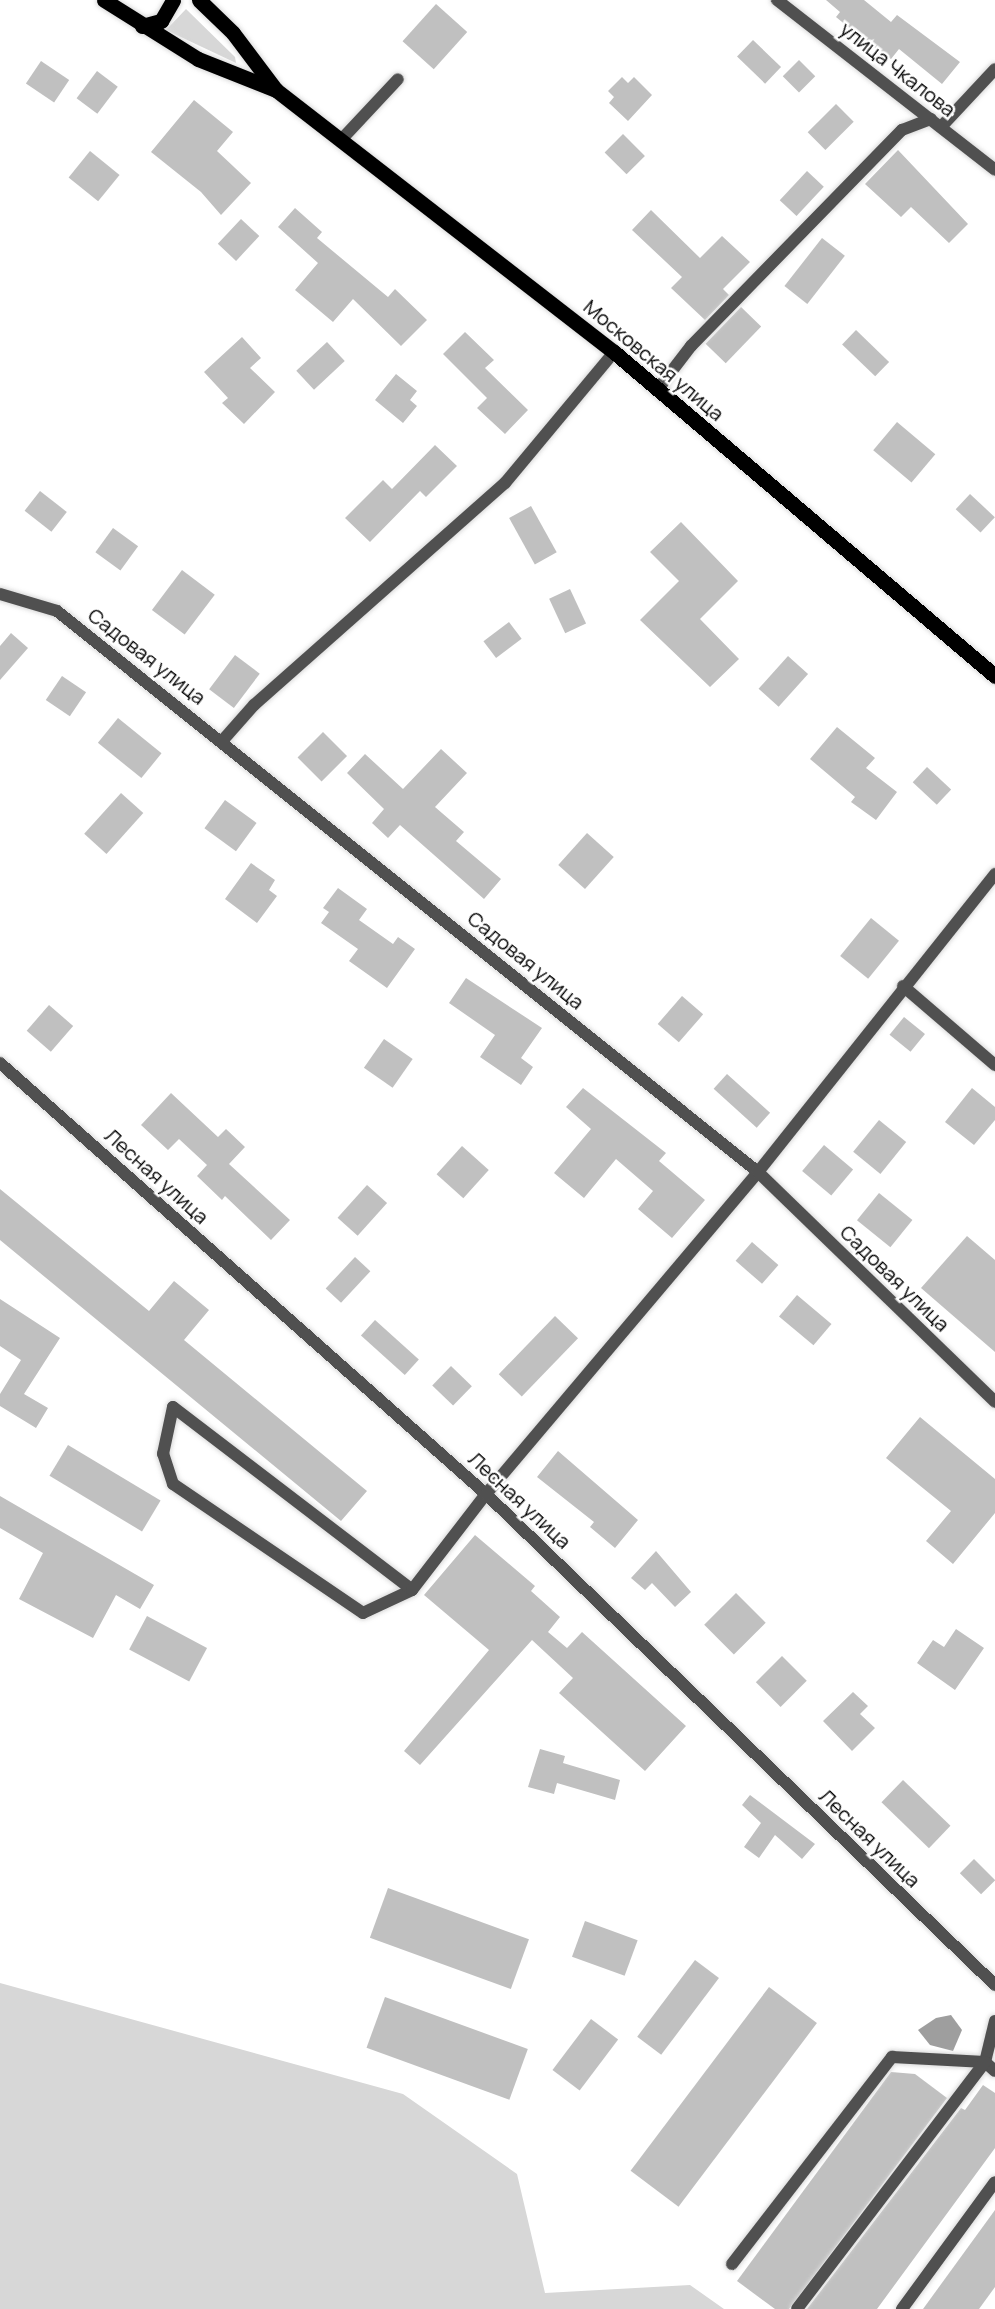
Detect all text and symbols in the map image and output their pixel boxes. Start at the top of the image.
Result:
street label: улица Чкалова [836,17,960,121]
street label: Московская улица [579,294,729,426]
street label: Садовая улица [83,603,211,709]
street label: Садовая улица [463,906,589,1014]
street label: Лесная улица [100,1123,214,1229]
street label: Садовая улица [835,1220,955,1336]
street label: Лесная улица [464,1446,576,1554]
street label: Лесная улица [814,1784,926,1892]

